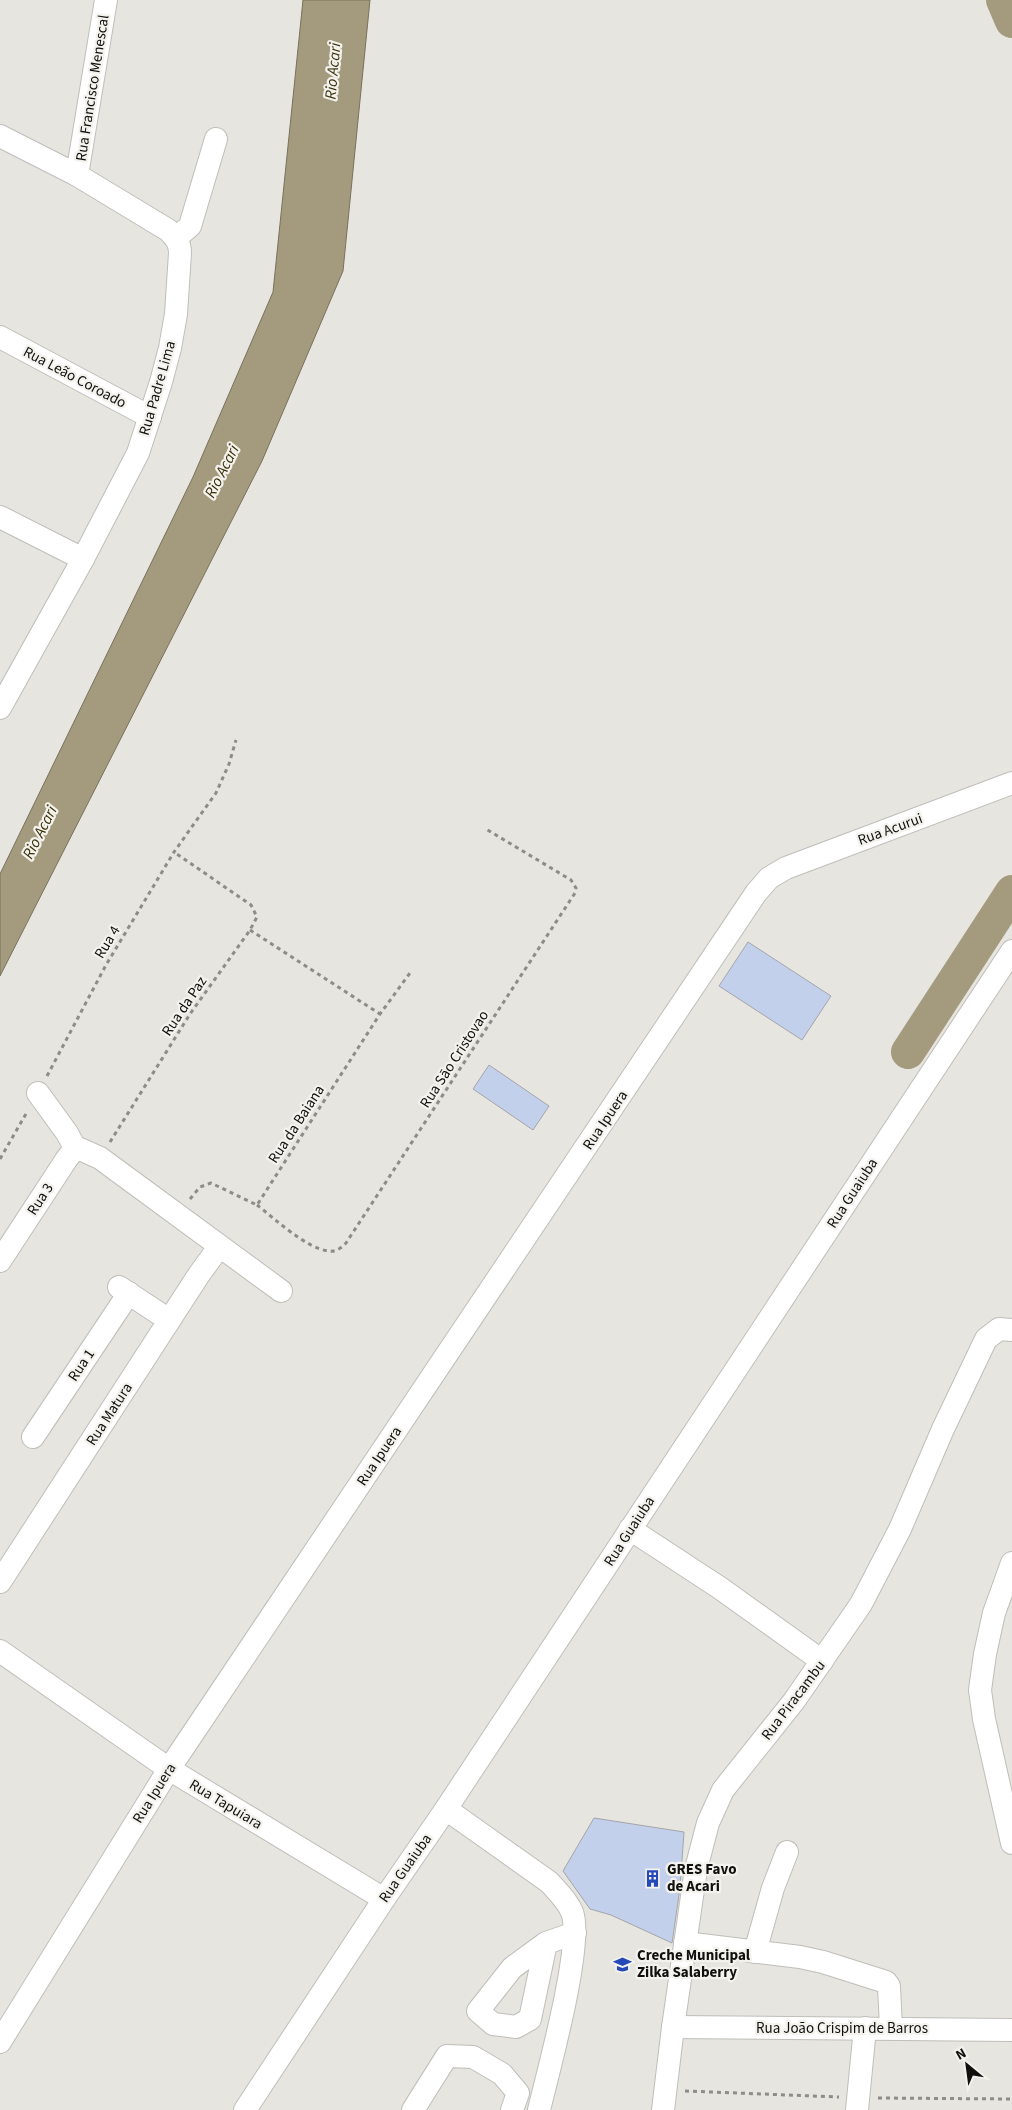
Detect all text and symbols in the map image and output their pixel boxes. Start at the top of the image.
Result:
street label: Rua Francisco Menescal [71,13,114,163]
water label: Rio Acari [320,42,346,100]
street label: Rua Padre Lima [134,338,181,438]
street label: Rua Leão Coroado [20,341,130,413]
water label: Rio Acari [199,441,245,502]
water label: Rio Acari [17,802,63,863]
street label: Rua Acurui [855,808,925,851]
street label: Rua 4 [89,922,126,963]
street label: Rua da Paz [157,972,212,1040]
street label: Rua Sāo Cristovao [415,1006,494,1112]
street label: Rua da Baiana [263,1081,330,1168]
street label: Rua Ipuera [578,1086,633,1154]
street label: Rua Guaiuba [822,1154,883,1232]
street label: Rua 3 [22,1179,59,1220]
street label: Rua 1 [63,1345,100,1386]
street label: Rua Matura [81,1379,138,1450]
street label: Rua Ipuera [352,1422,407,1490]
street label: Rua Guaiuba [599,1492,660,1570]
street label: Rua Piracambu [756,1656,830,1745]
street label: Rua Ipuera [128,1759,181,1827]
street label: Rua Tapuiara [185,1774,266,1835]
street label: Rua Guaiuba [374,1830,437,1907]
place label: GRES Favo de Acari [667,1859,737,1897]
building icon: GRES Favo de Acari [643,1868,663,1888]
place label: Creche Municipal Zilka Salaberry [637,1945,751,1983]
school or university icon: Creche Municipal Zilka Salaberry [613,1954,633,1974]
street label: Rua Joāo Crispim de Barros [756,2018,928,2039]
north arrow [942,2040,992,2090]
text: N [952,2044,970,2066]

